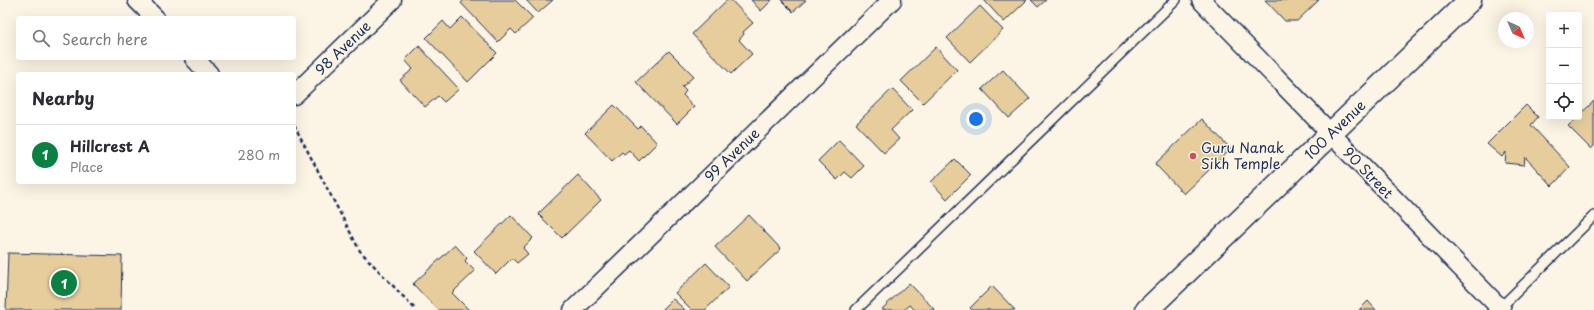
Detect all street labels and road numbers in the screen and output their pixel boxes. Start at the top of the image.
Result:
street label: 98 Avenue [310,15,376,80]
street label: 100 Avenue [1299,95,1370,164]
street label: 99 Avenue [699,123,764,186]
street label: 90 Street [1338,142,1398,203]

